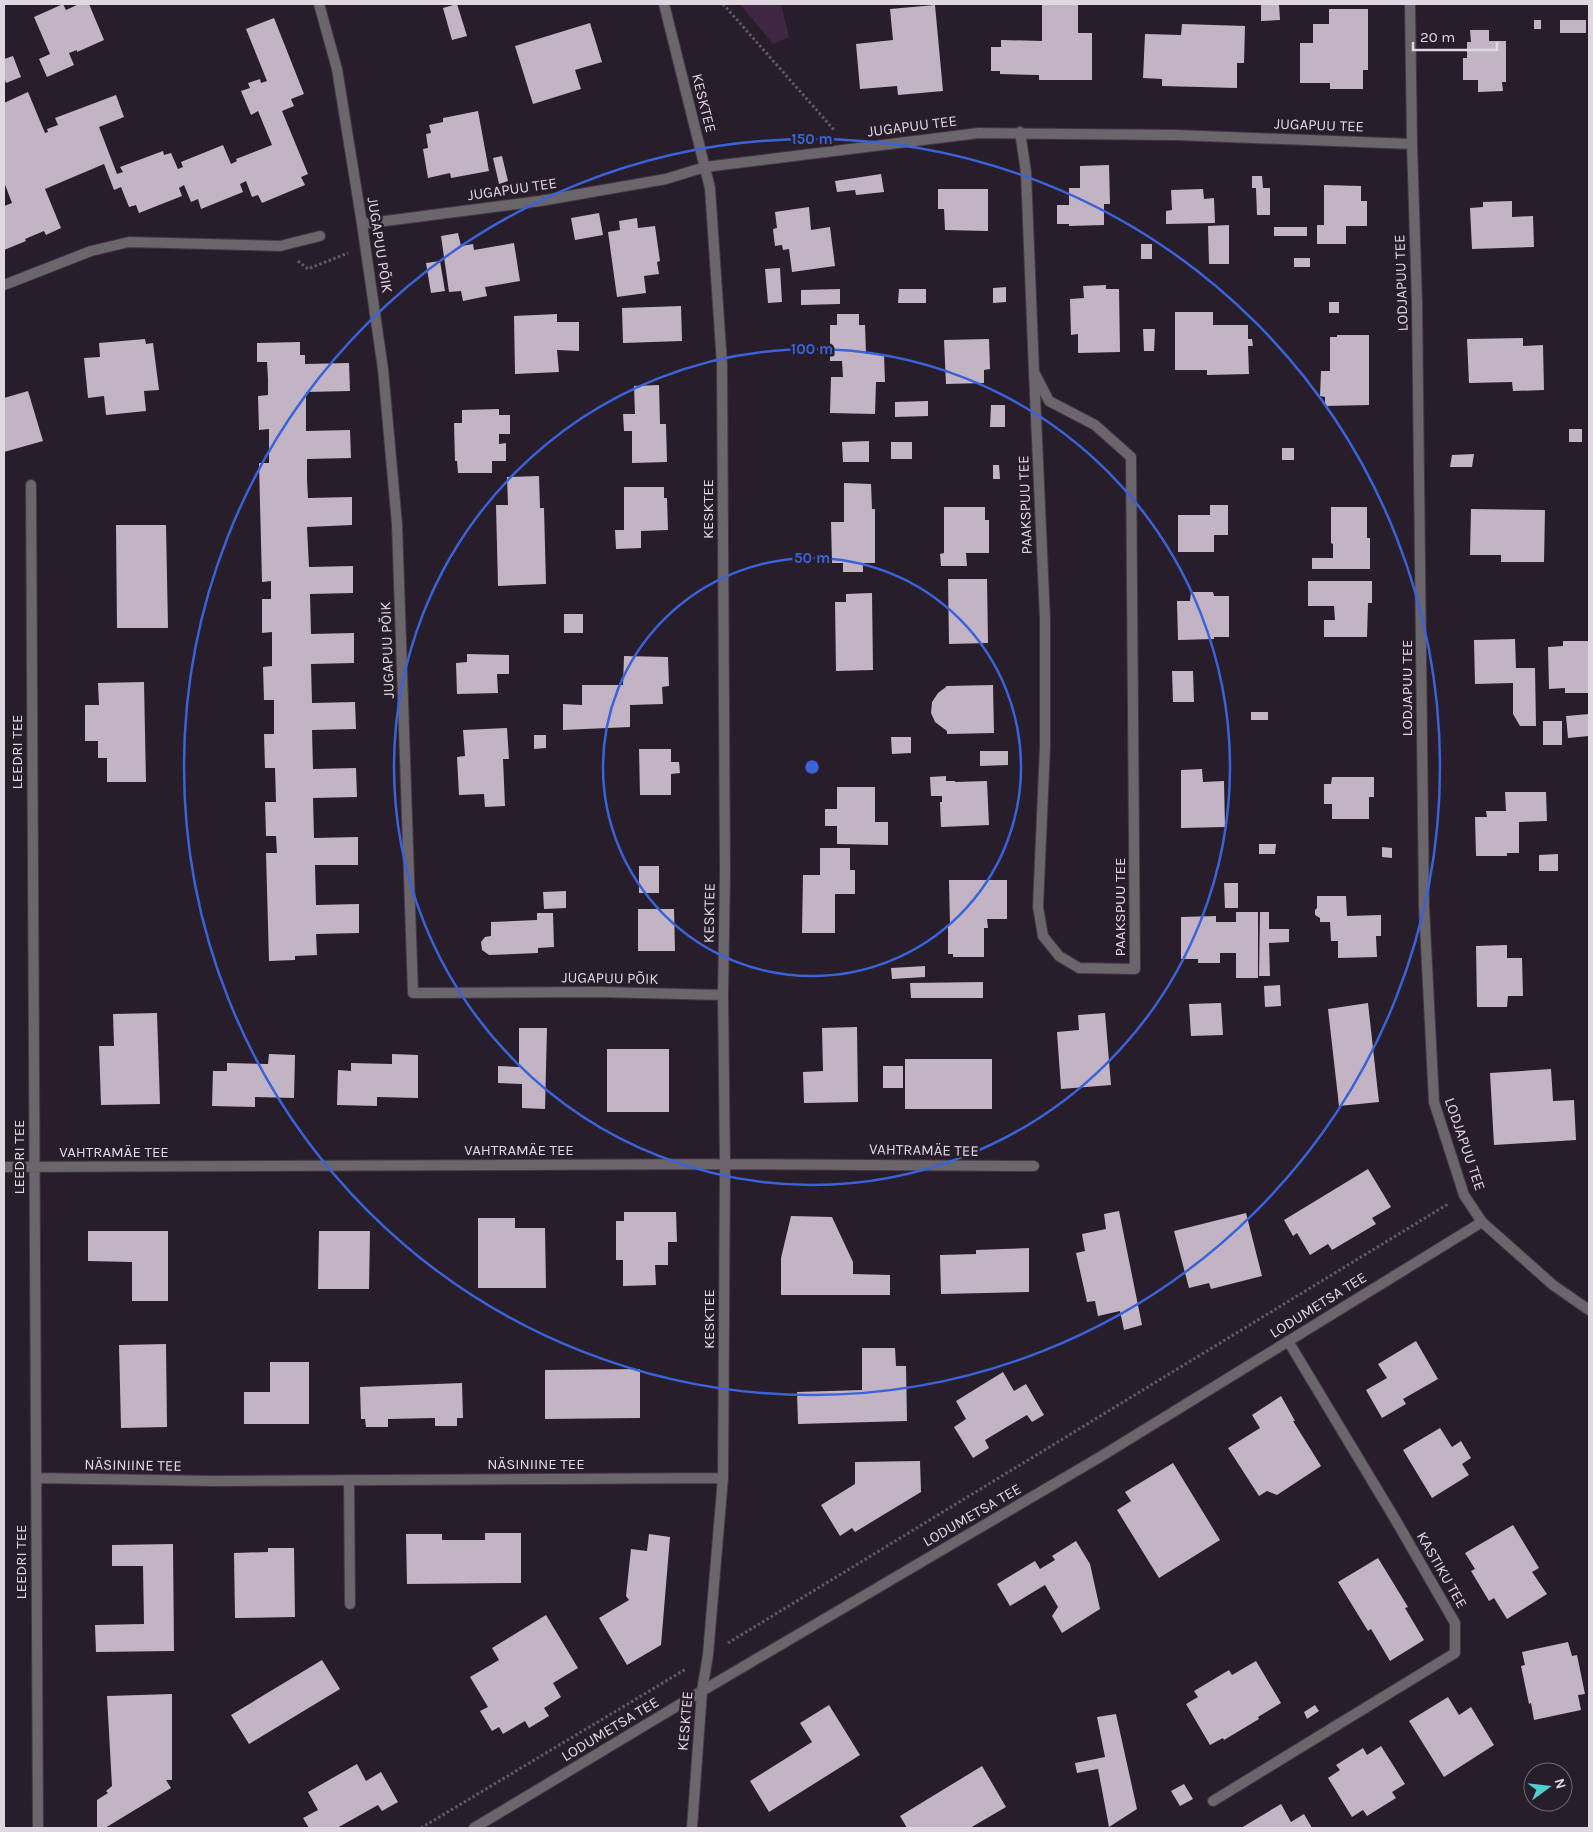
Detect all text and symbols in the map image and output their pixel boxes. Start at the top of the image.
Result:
scale bar [1413,20,1497,52]
text: 20 m [1420,28,1455,46]
street label: KESKTEE [688,72,720,134]
street label: JUGAPUU TEE [866,112,958,140]
street label: JUGAPUU TEE [1274,114,1364,136]
text: 150 m [791,130,833,148]
street label: JUGAPUU TEE [466,174,558,204]
street label: JUGAPUU PÕIK [364,196,396,294]
street label: LODJAPUU TEE [1390,234,1412,332]
text: 100 m [791,340,833,358]
street label: PAAKSPUU TEE [1014,455,1036,555]
street label: KESKTEE [699,479,717,539]
text: 50 m [794,549,830,567]
street label: JUGAPUU PÕIK [376,601,398,699]
street label: LODJAPUU TEE [1398,639,1416,737]
street label: LEEDRI TEE [8,714,26,790]
centre of rings [803,758,821,776]
street label: PAAKSPUU TEE [1111,858,1129,956]
street label: KESKTEE [699,883,719,943]
street label: JUGAPUU PÕIK [561,968,659,988]
street label: LODJAPUU TEE [1441,1095,1489,1193]
street label: LEEDRI TEE [10,1119,28,1195]
street label: VAHTRAMÄE TEE [869,1140,979,1160]
street label: VAHTRAMÄE TEE [464,1141,574,1159]
street label: VAHTRAMÄE TEE [59,1143,169,1161]
street label: LODUMETSA TEE [1266,1268,1370,1342]
street label: KESKTEE [700,1289,718,1349]
street label: NÄSINIINE TEE [84,1455,182,1475]
street label: NÄSINIINE TEE [487,1455,585,1473]
street label: LODUMETSA TEE [920,1480,1024,1550]
street label: LEEDRI TEE [12,1524,30,1600]
street label: KASTIKU TEE [1413,1529,1471,1611]
street label: KESKTEE [673,1690,697,1752]
street label: LODUMETSA TEE [558,1693,662,1765]
north arrow [1523,1762,1573,1812]
text: N [1551,1777,1570,1791]

